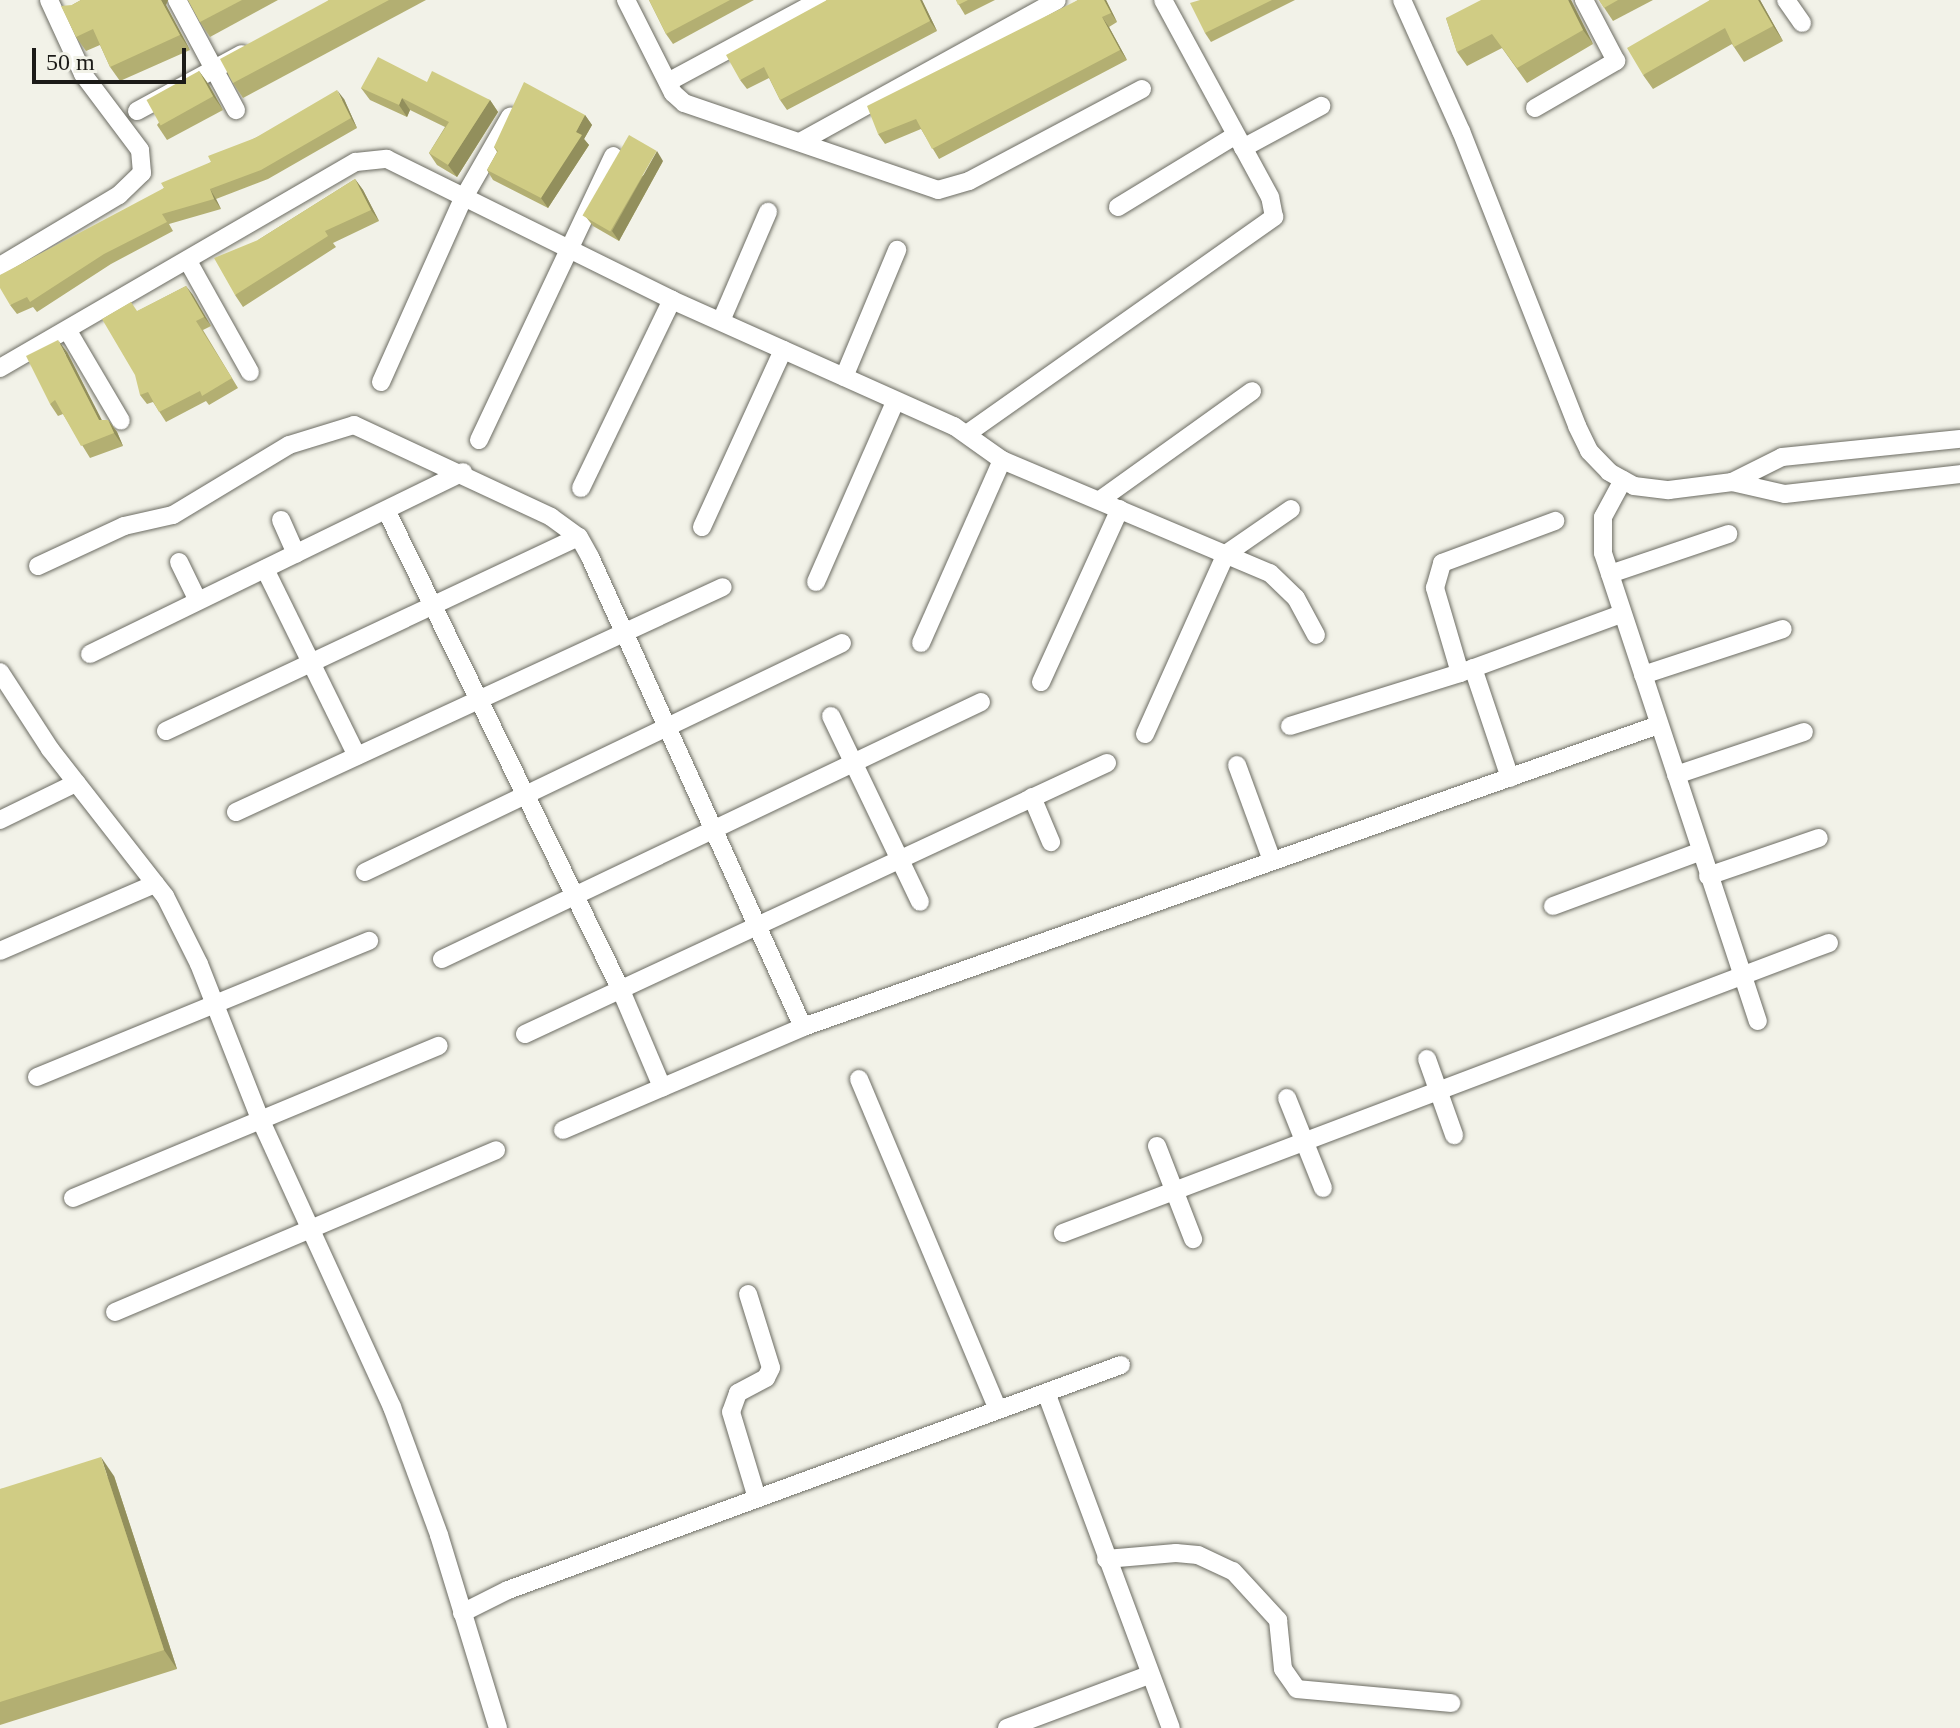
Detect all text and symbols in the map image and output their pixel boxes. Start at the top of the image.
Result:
scale bar [36,32,190,82]
text: 50 m [46,49,95,75]

